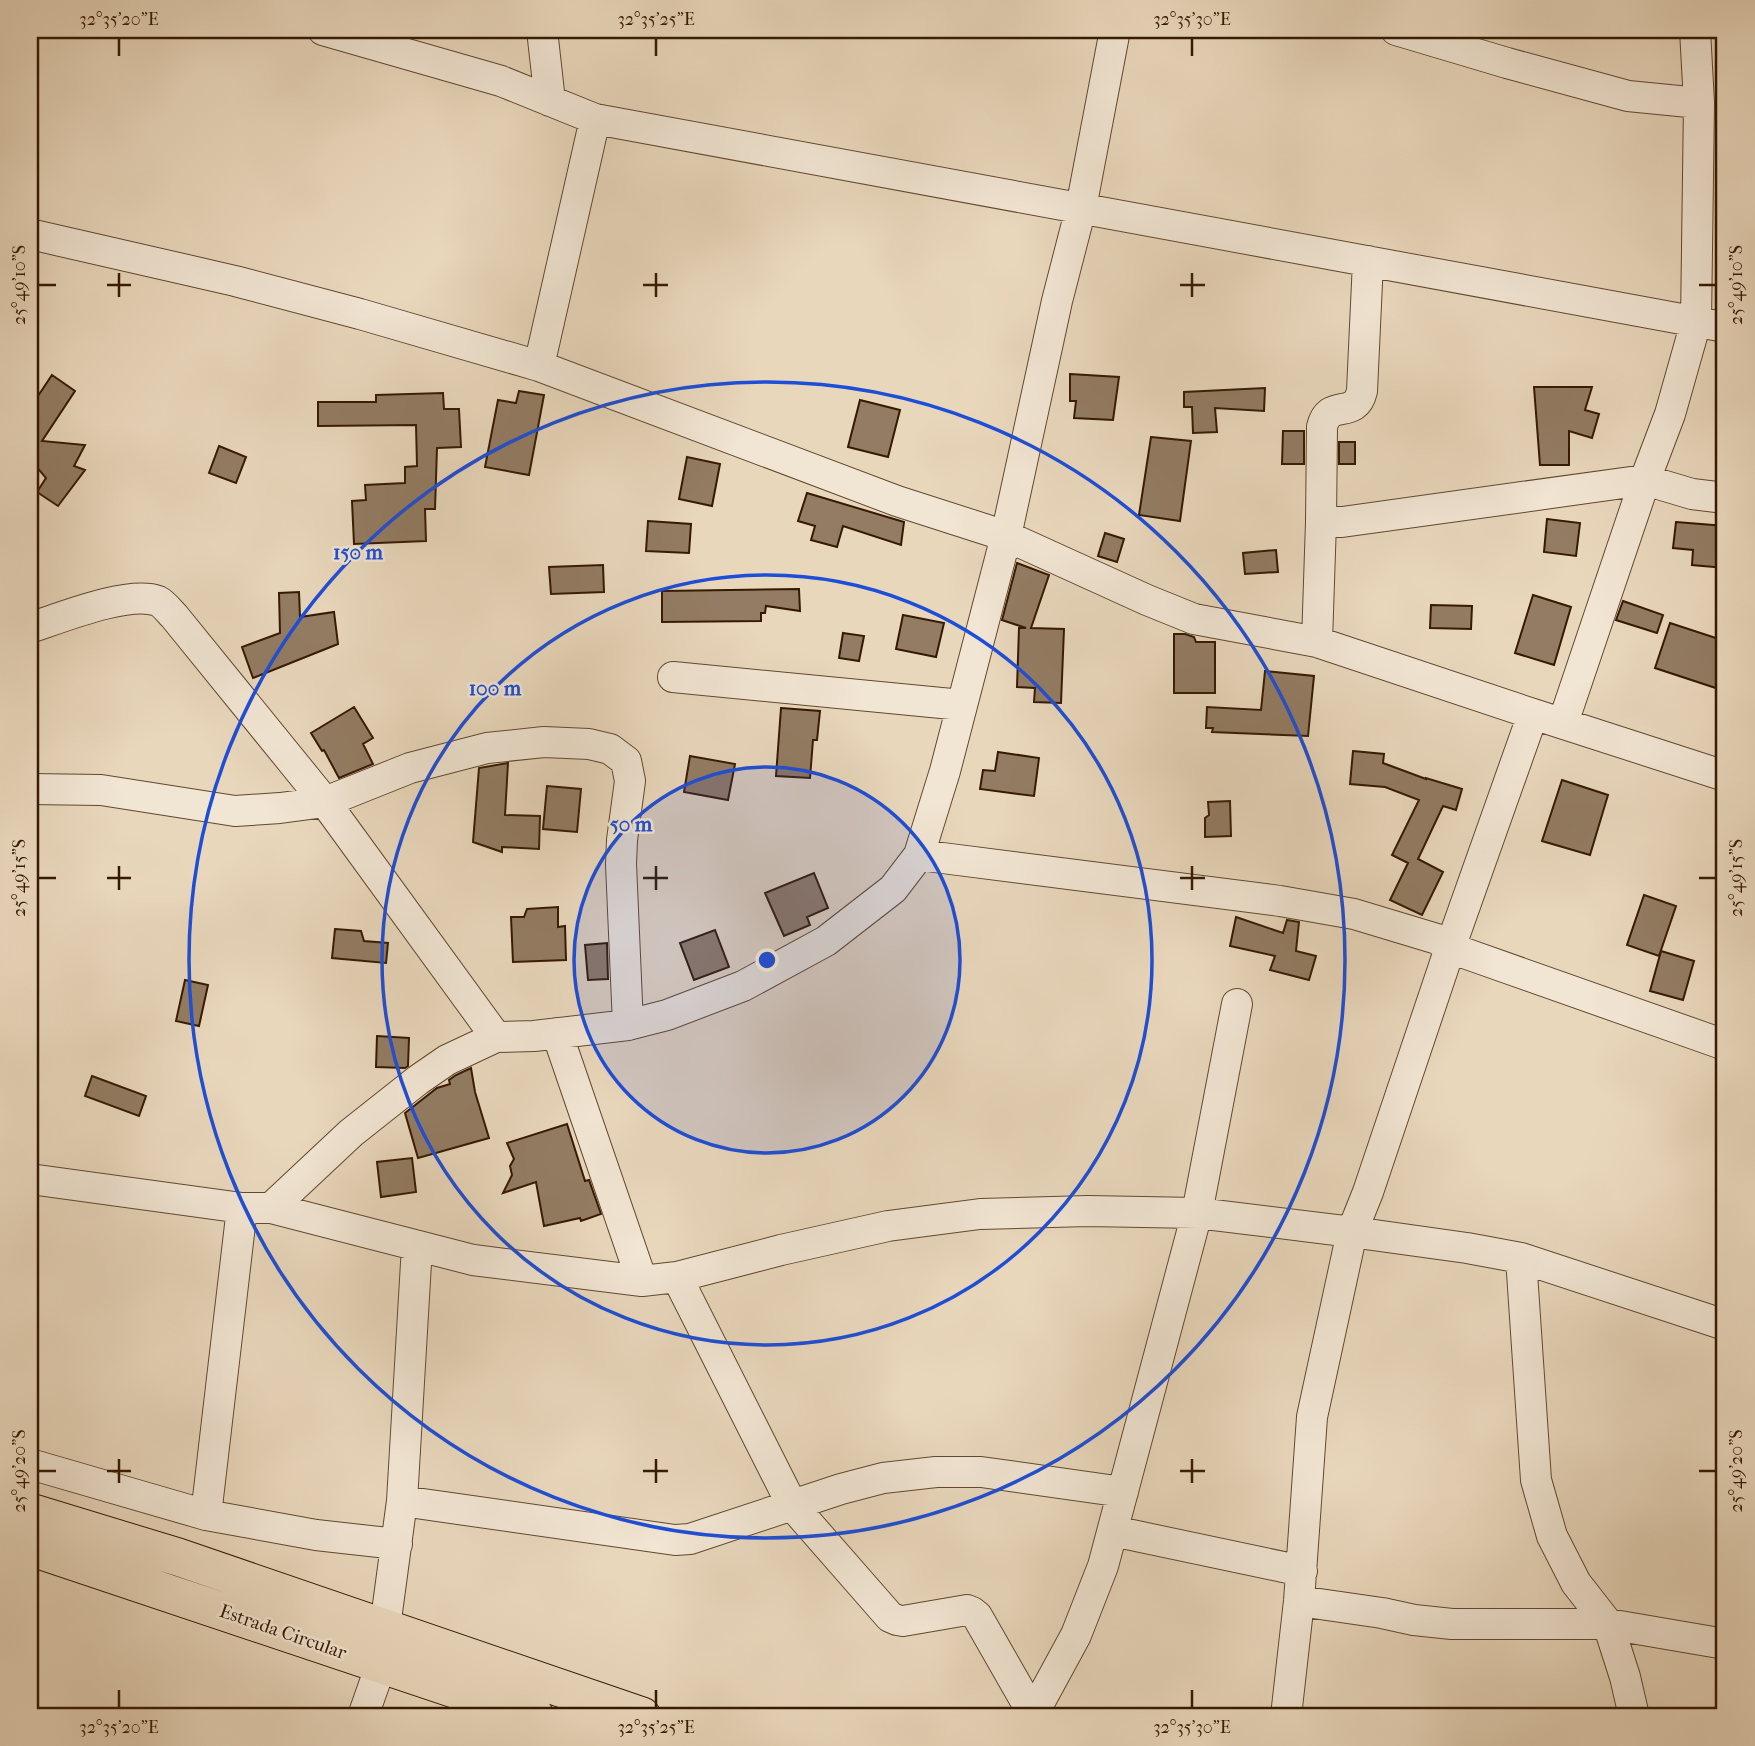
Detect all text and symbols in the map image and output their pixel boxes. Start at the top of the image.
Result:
text: 32°35'20"E [79,9,159,30]
text: 32°35'25"E [617,9,695,30]
text: 32°35'30"E [1153,9,1231,30]
text: 25°49'10"S [9,245,30,325]
text: 25°49'10"S [1726,245,1747,325]
text: 150 m [333,540,384,564]
text: 100 m [469,676,522,700]
text: 50 m [610,812,653,836]
text: 25°49'15"S [9,839,30,917]
text: 25°49'15"S [1726,839,1747,917]
centre of rings [755,948,779,972]
text: 25°49'20"S [9,1429,30,1513]
text: 25°49'20"S [1726,1429,1747,1513]
street label: Estrada Circular [217,1600,350,1664]
text: 32°35'20"E [79,1717,159,1738]
text: 32°35'25"E [617,1717,695,1738]
text: 32°35'30"E [1153,1717,1231,1738]

